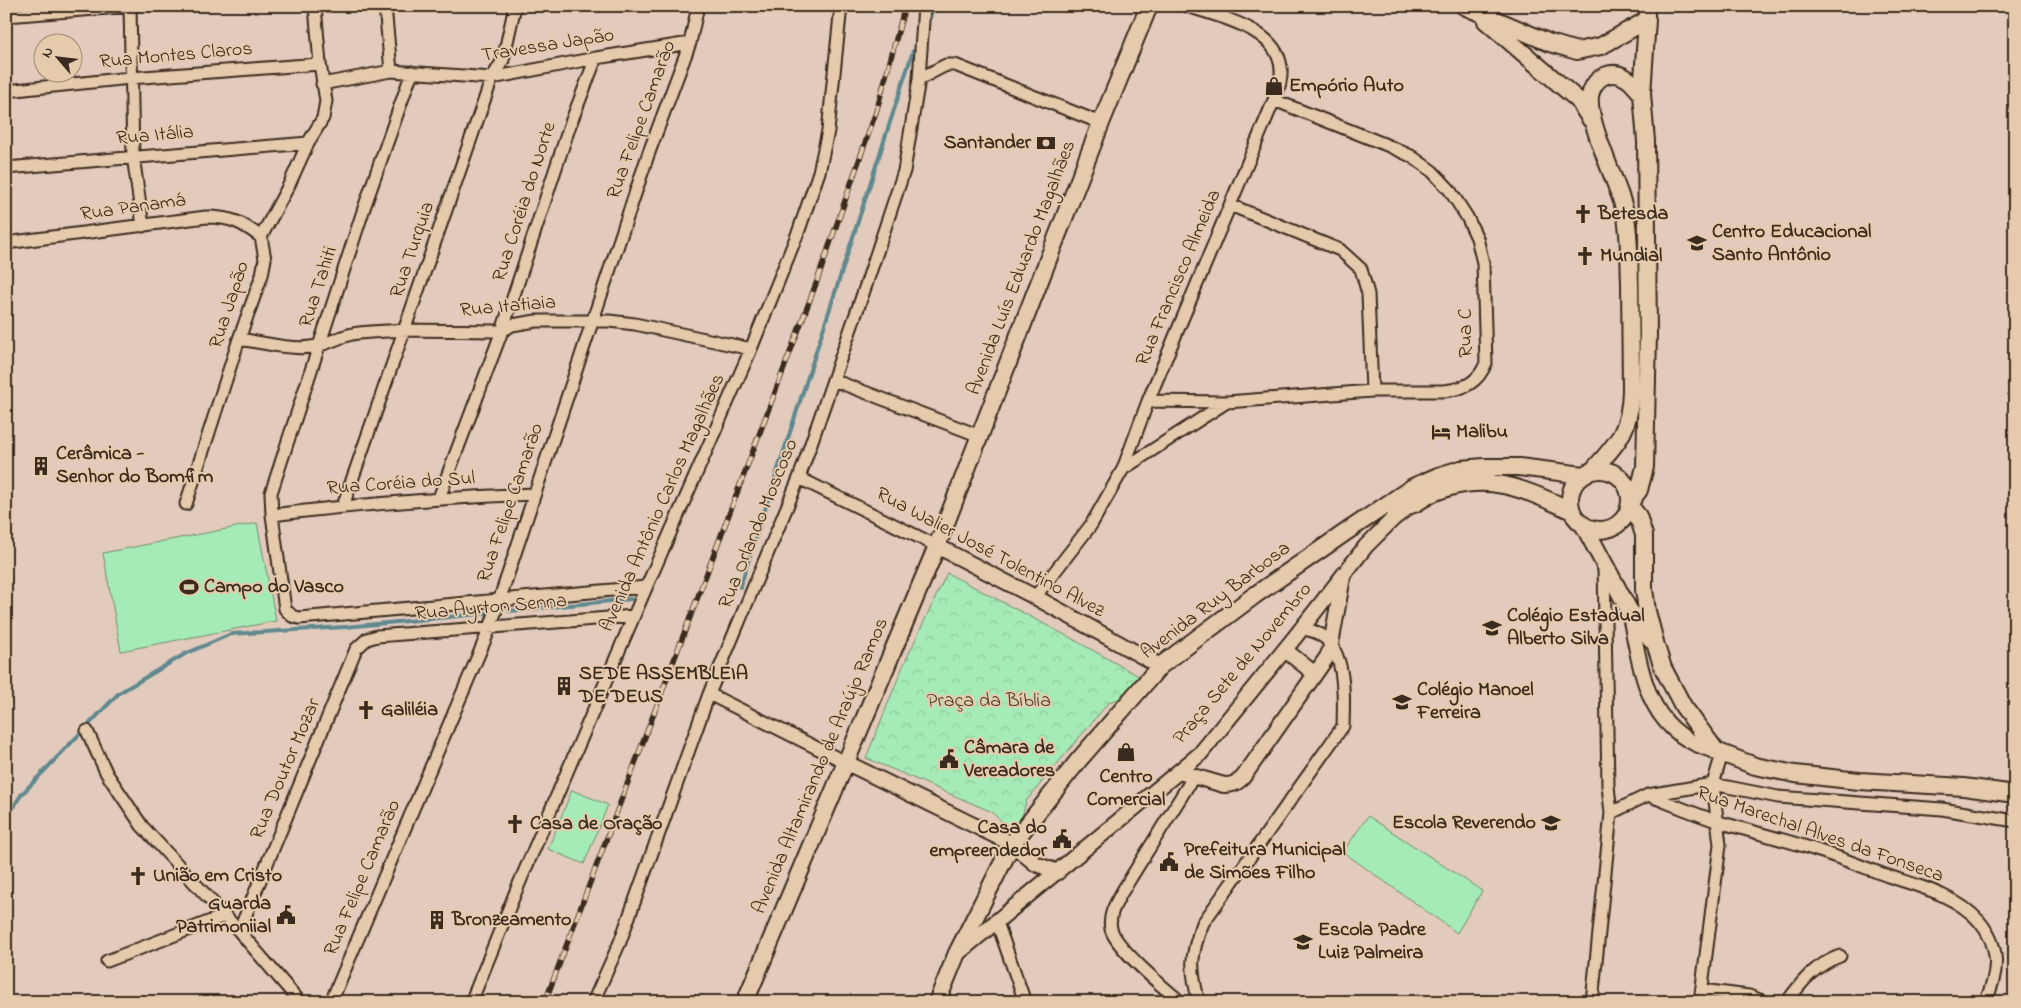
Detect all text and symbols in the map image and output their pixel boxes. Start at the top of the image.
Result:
street label: Travessa Japão [480,21,616,71]
north arrow [32,32,82,82]
street label: Rua Montes Claros [98,35,254,77]
street label: Rua Felipe Camarão [600,37,684,203]
text: N [36,43,59,62]
place label: Empório Auto [1289,72,1404,101]
shop icon: Empório Auto [1263,75,1285,97]
street label: Rua Itália [115,118,195,154]
street label: Rua Coréia do Norte [485,118,565,286]
place label: Santander [944,129,1032,158]
bank icon: Santander [1035,132,1057,154]
street label: Avenida Luís Eduardo Magalhães [960,136,1085,400]
street label: Rua Francisco Almeida [1129,185,1229,371]
street label: Rua Panamá [79,186,187,230]
street label: Rua Turquia [383,198,443,302]
place label: Betesda [1597,200,1669,229]
church icon: Betesda [1572,203,1594,225]
place label: Centro Educacional Santo Antônio [1712,218,1871,270]
school or university icon: Centro Educacional Santo Antônio [1686,232,1708,254]
place label: Mundial [1600,242,1662,271]
street label: Rua Tahiti [292,243,346,331]
church icon: Mundial [1574,245,1596,267]
street label: Rua Japão [202,258,258,352]
street label: Rua Itatiaia [459,288,557,326]
street label: Rua C [1452,308,1481,358]
street label: Avenida Antônio Carlos Magalhães [593,369,734,637]
place label: Malibu [1456,418,1508,447]
street label: Rua Felipe Camarão [470,419,552,587]
hotel icon: Malibu [1430,421,1452,443]
street label: Rua Orlando Moscoso [712,435,806,613]
place label: Cerâmica - Senhor do Bomfim [56,440,214,492]
building icon: Cerâmica - Senhor do Bomfim [30,455,52,477]
street label: Rua Coréia do Sul [326,464,476,504]
street label: Rua Walier José Tolentino Alvez [870,480,1110,626]
street label: Avenida Ruy Barbosa [1135,535,1297,667]
place label: Campo do Vasco [204,573,344,602]
sports icon: Campo do Vasco [178,576,200,598]
street label: Praça Sete de Novembro [1166,577,1320,751]
street label: Rua Ayrton Senna [414,587,568,629]
place label: Colégio Estadual Alberto Silva [1507,602,1645,654]
street label: Avenida Altamirando de Araújo Ramos [745,613,897,919]
school or university icon: Colégio Estadual Alberto Silva [1481,617,1503,639]
place label: SEDE ASSEMBLEIA DE DEUS [578,660,748,712]
building icon: SEDE ASSEMBLEIA DE DEUS [553,675,575,697]
place label: Colégio Manoel Ferreira [1416,676,1534,728]
park label: Praça da Bíblia [927,687,1051,716]
school or university icon: Colégio Manoel Ferreira [1391,691,1413,713]
street label: Rua Doutor Mozar [243,693,329,844]
place label: Galiléia [381,696,438,725]
church icon: Galiléia [355,699,377,721]
place label: Câmara de Vereadores [963,734,1055,786]
shop icon: Centro Comercial [1115,741,1137,763]
public building icon: Câmara de Vereadores [938,748,960,770]
place label: Centro Comercial [1087,763,1165,815]
street label: Rua Marechal Alves da Fonseca [1693,779,1947,891]
street label: Rua Felipe Camarão [317,796,409,960]
place label: Escola Reverendo [1392,809,1536,838]
place label: Casa de Oração [530,810,663,839]
school or university icon: Escola Reverendo [1540,812,1562,834]
church icon: Casa de Oração [504,813,526,835]
place label: Casa do empreendedor [930,814,1048,866]
public building icon: Casa do empreendedor [1051,828,1073,850]
place label: Prefeitura Municipal de Simões Filho [1184,836,1346,888]
public building icon: Prefeitura Municipal de Simões Filho [1158,851,1180,873]
place label: União em Cristo [153,862,282,891]
church icon: União em Cristo [127,865,149,887]
place label: Guarda Patrimoniial [176,890,271,942]
public building icon: Guarda Patrimoniial [275,904,297,926]
place label: Bronzeamento [451,906,572,935]
building icon: Bronzeamento [426,909,448,931]
place label: Escola Padre Luiz Palmeira [1318,916,1427,968]
school or university icon: Escola Padre Luiz Palmeira [1292,931,1314,953]

